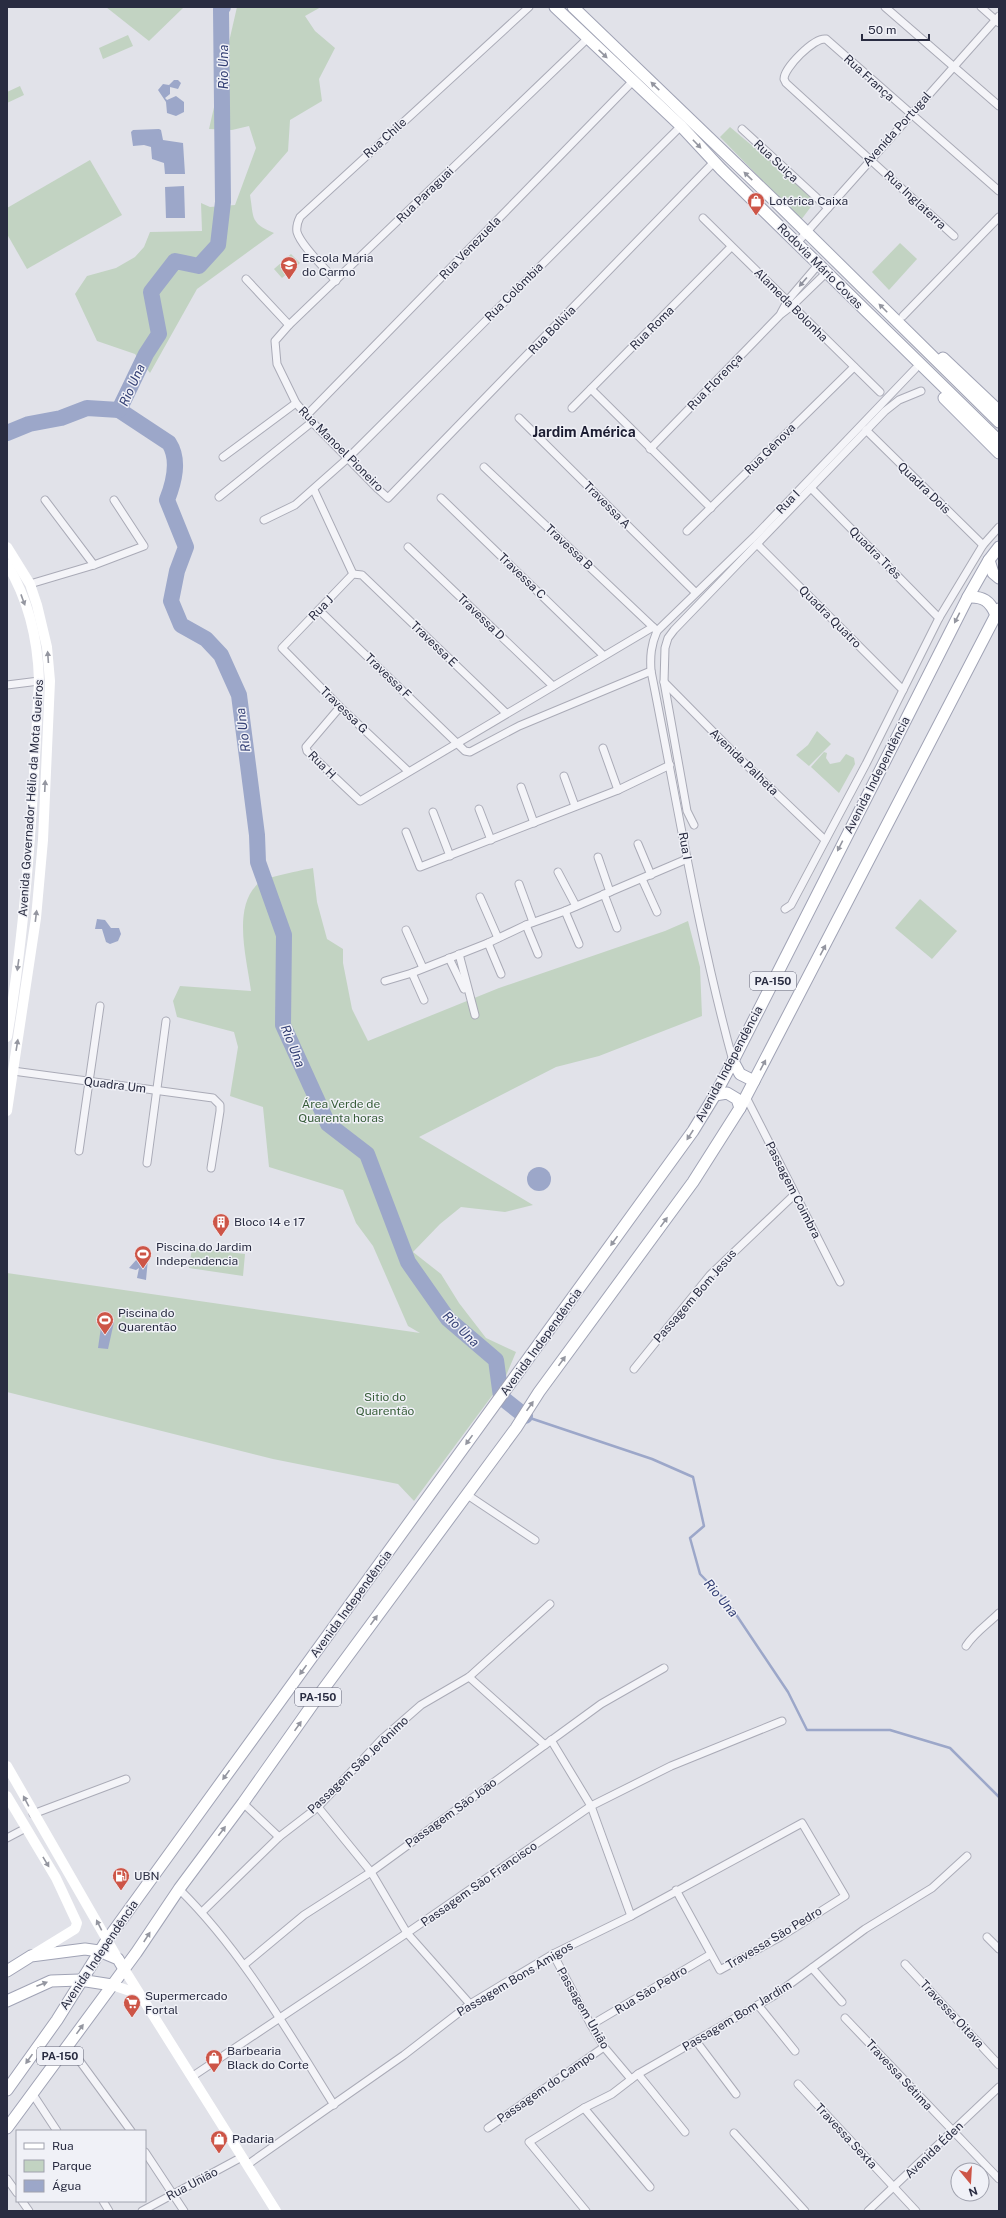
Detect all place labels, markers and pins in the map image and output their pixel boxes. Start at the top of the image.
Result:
shop icon: Lotérica Caixa [746,191,766,216]
place label: Lotérica Caixa [769,194,848,208]
place label: Escola Maria do Carmo [302,251,373,279]
school or university icon: Escola Maria do Carmo [279,255,299,280]
building icon: Bloco 14 e 17 [211,1212,231,1237]
place label: Bloco 14 e 17 [234,1215,305,1229]
place label: Piscina do Jardim Independencia [156,1240,252,1268]
sports icon: Piscina do Jardim Independencia [133,1244,153,1269]
place label: Piscina do Quarentão [118,1306,177,1334]
sports icon: Piscina do Quarentão [95,1310,115,1335]
fuel station icon: UBN [111,1866,131,1891]
place label: UBN [134,1869,160,1883]
place label: Supermercado Fortal [145,1989,228,2017]
supermarket icon: Supermercado Fortal [122,1993,142,2018]
place label: Barbearia Black do Corte [227,2044,309,2072]
shop icon: Barbearia Black do Corte [204,2048,224,2073]
shop icon: Padaria [209,2129,229,2154]
place label: Padaria [232,2132,274,2146]

